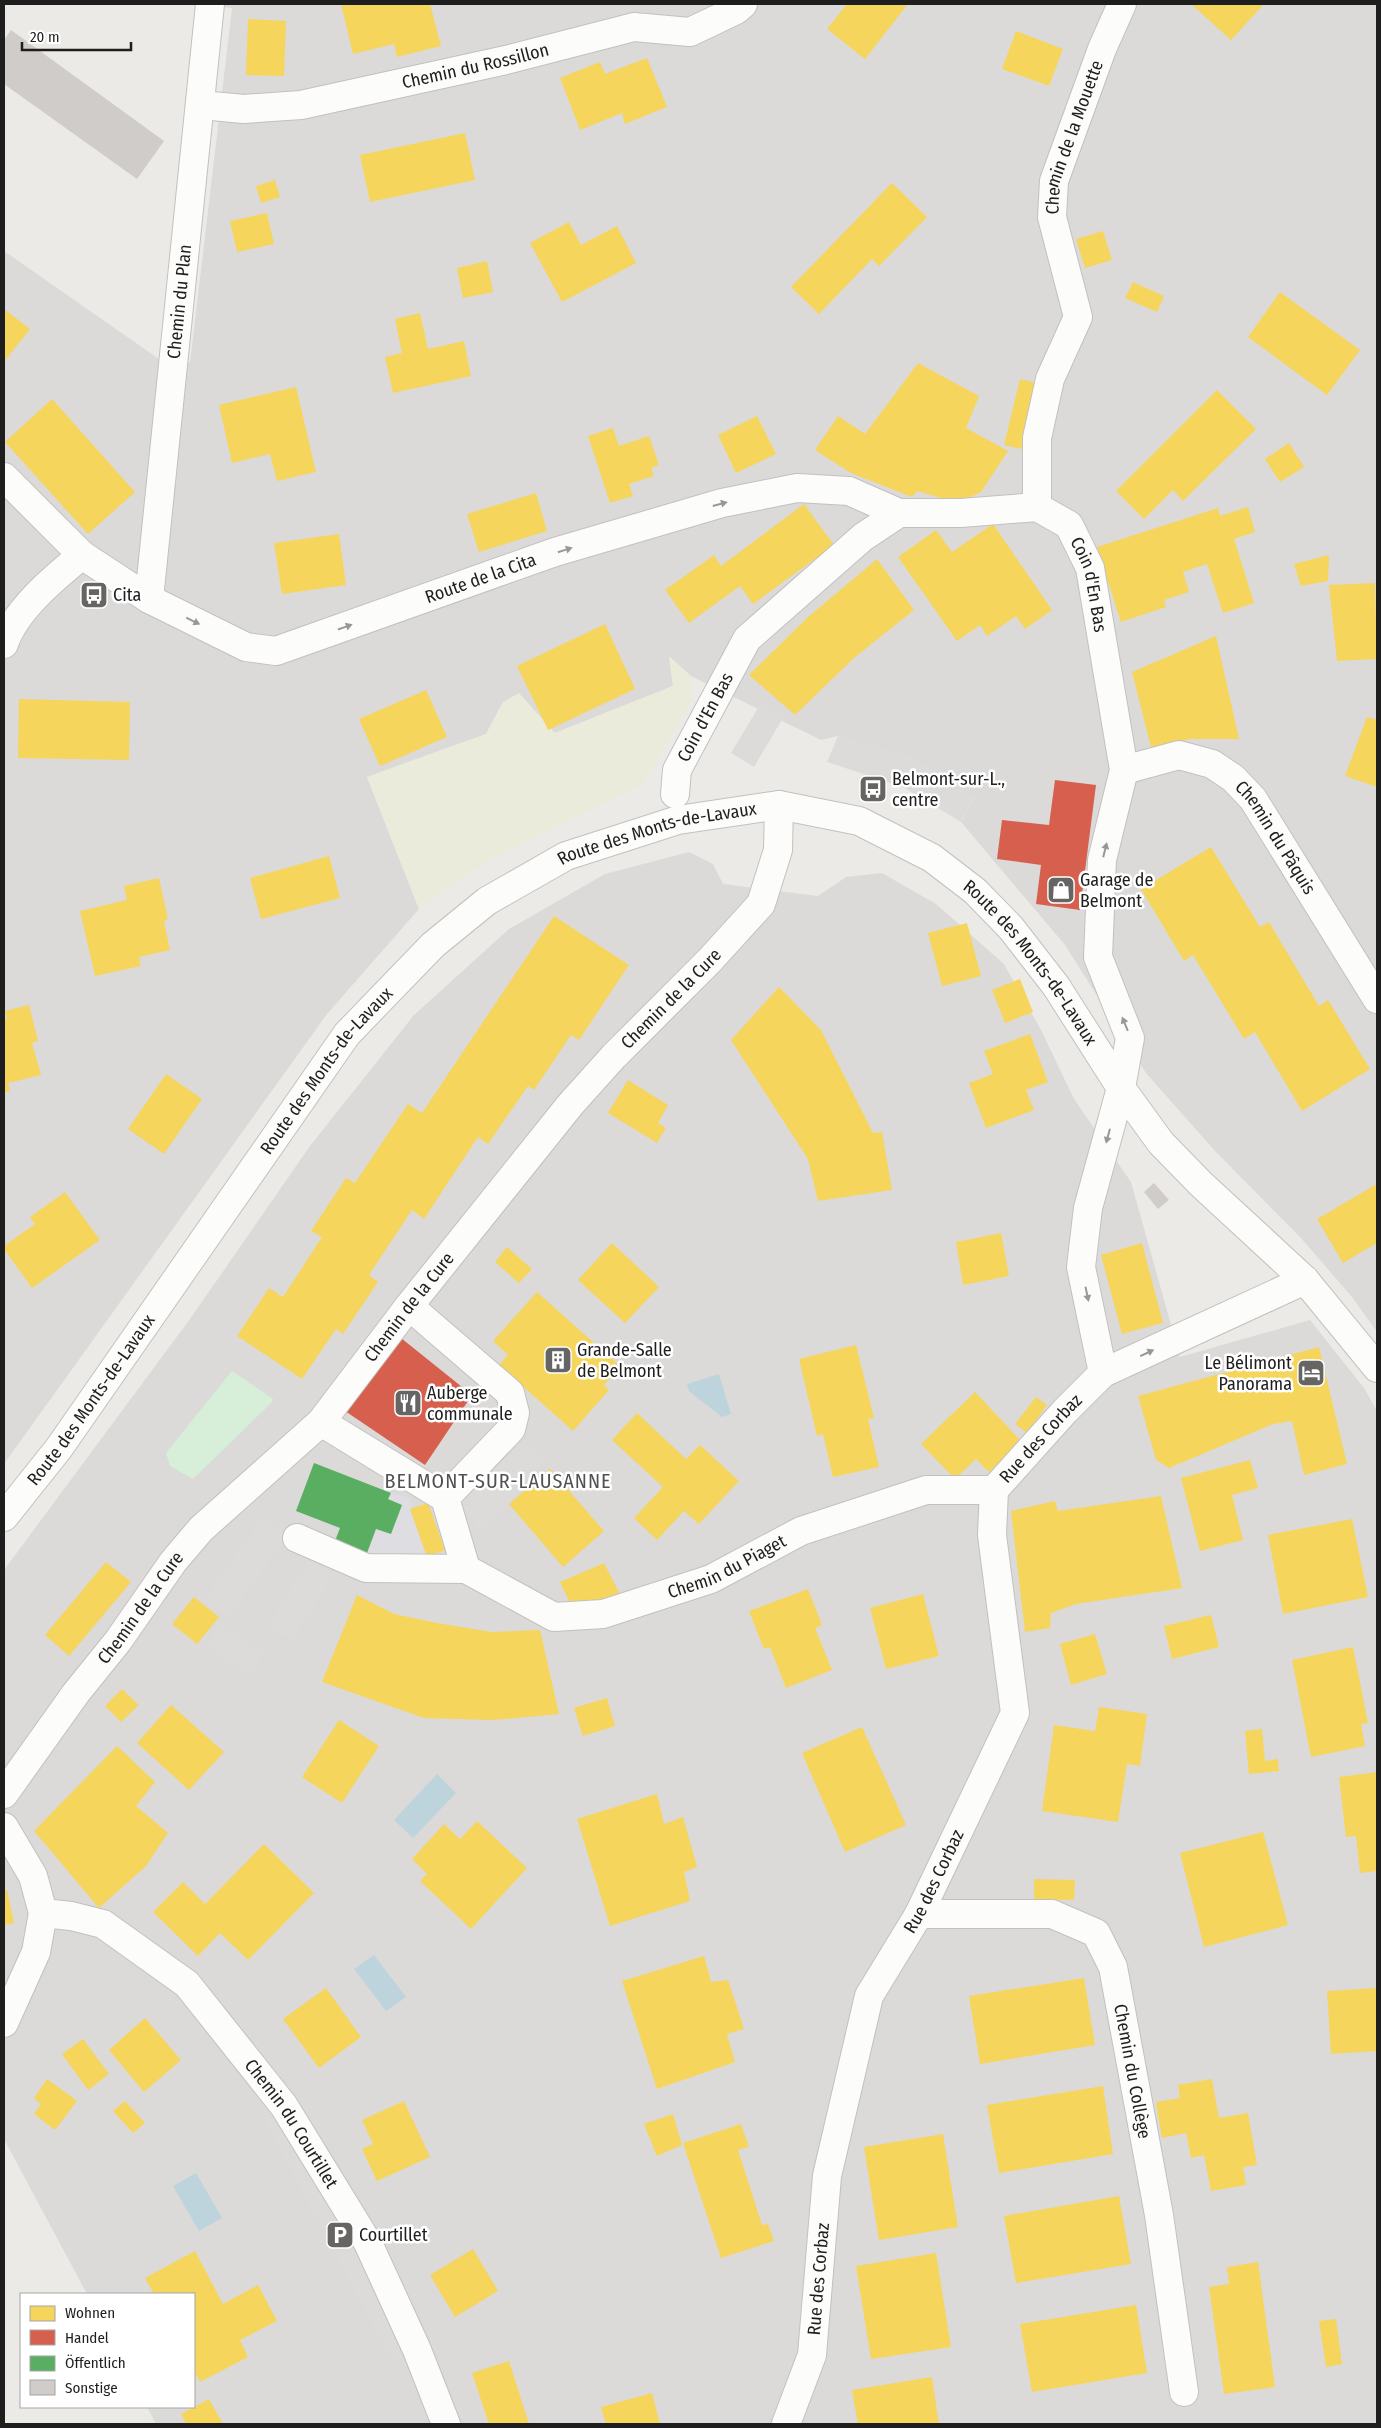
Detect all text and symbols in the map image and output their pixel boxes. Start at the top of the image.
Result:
scale bar [22,20,131,52]
text: 20 m [30,28,60,46]
street label: Chemin du Rossillon [400,38,551,94]
street label: Chemin de la Mouette [1041,57,1108,215]
street label: Chemin du Plan [163,243,196,360]
one-way arrow [713,499,728,507]
street label: Coin d'En Bas [1066,533,1112,634]
one-way arrow [557,545,572,553]
street label: Route de la Cita [422,549,539,608]
bus stop icon: Cita [79,580,109,610]
place label: Cita [113,584,141,606]
one-way arrow [186,617,200,625]
one-way arrow [338,622,353,630]
street label: Coin d'En Bas [672,668,738,766]
place label: Belmont-sur-L., centre [892,768,1005,811]
bus stop icon: Belmont-sur-L., centre [858,774,888,804]
street label: Chemin du Pâquis [1230,776,1321,899]
street label: Route des Monts-de-Lavaux [553,797,758,870]
one-way arrow [1101,842,1109,857]
place label: Garage de Belmont [1080,869,1153,912]
street label: Route des Monts-de-Lavaux [959,875,1102,1050]
shop icon: Garage de Belmont [1046,875,1076,905]
street label: Chemin de la Cure [616,944,726,1054]
street label: Route des Monts-de-Lavaux [256,982,397,1159]
one-way arrow [1121,1016,1129,1031]
one-way arrow [1103,1128,1111,1143]
street label: Chemin de la Cure [360,1248,459,1366]
one-way arrow [1083,1287,1091,1302]
street label: Route des Monts-de-Lavaux [22,1310,160,1490]
place label: Grande-Salle de Belmont [577,1339,672,1382]
building icon: Grande-Salle de Belmont [543,1345,573,1375]
one-way arrow [1140,1349,1154,1357]
place label: Le Bélimont Panorama [1205,1352,1292,1395]
hotel icon: Le Bélimont Panorama [1296,1358,1326,1388]
place label: Auberge communale [427,1382,513,1425]
restaurant icon: Auberge communale [393,1388,423,1418]
street label: Rue des Corbaz [995,1389,1087,1488]
district label: BELMONT-SUR-LAUSANNE [385,1469,611,1493]
street label: Chemin du Piaget [665,1530,790,1603]
street label: Chemin de la Cure [93,1547,188,1668]
street label: Rue des Corbaz [899,1826,969,1937]
street label: Chemin du Collège [1109,2002,1156,2140]
street label: Chemin du Courtillet [240,2055,343,2192]
parking icon: Courtillet [325,2220,355,2250]
street label: Rue des Corbaz [803,2222,834,2336]
place label: Courtillet [359,2224,428,2246]
legend [20,2293,195,2408]
text: Wohnen [65,2304,115,2322]
text: Handel [65,2329,109,2347]
text: Öffentlich [65,2354,126,2372]
text: Sonstige [65,2379,118,2397]

